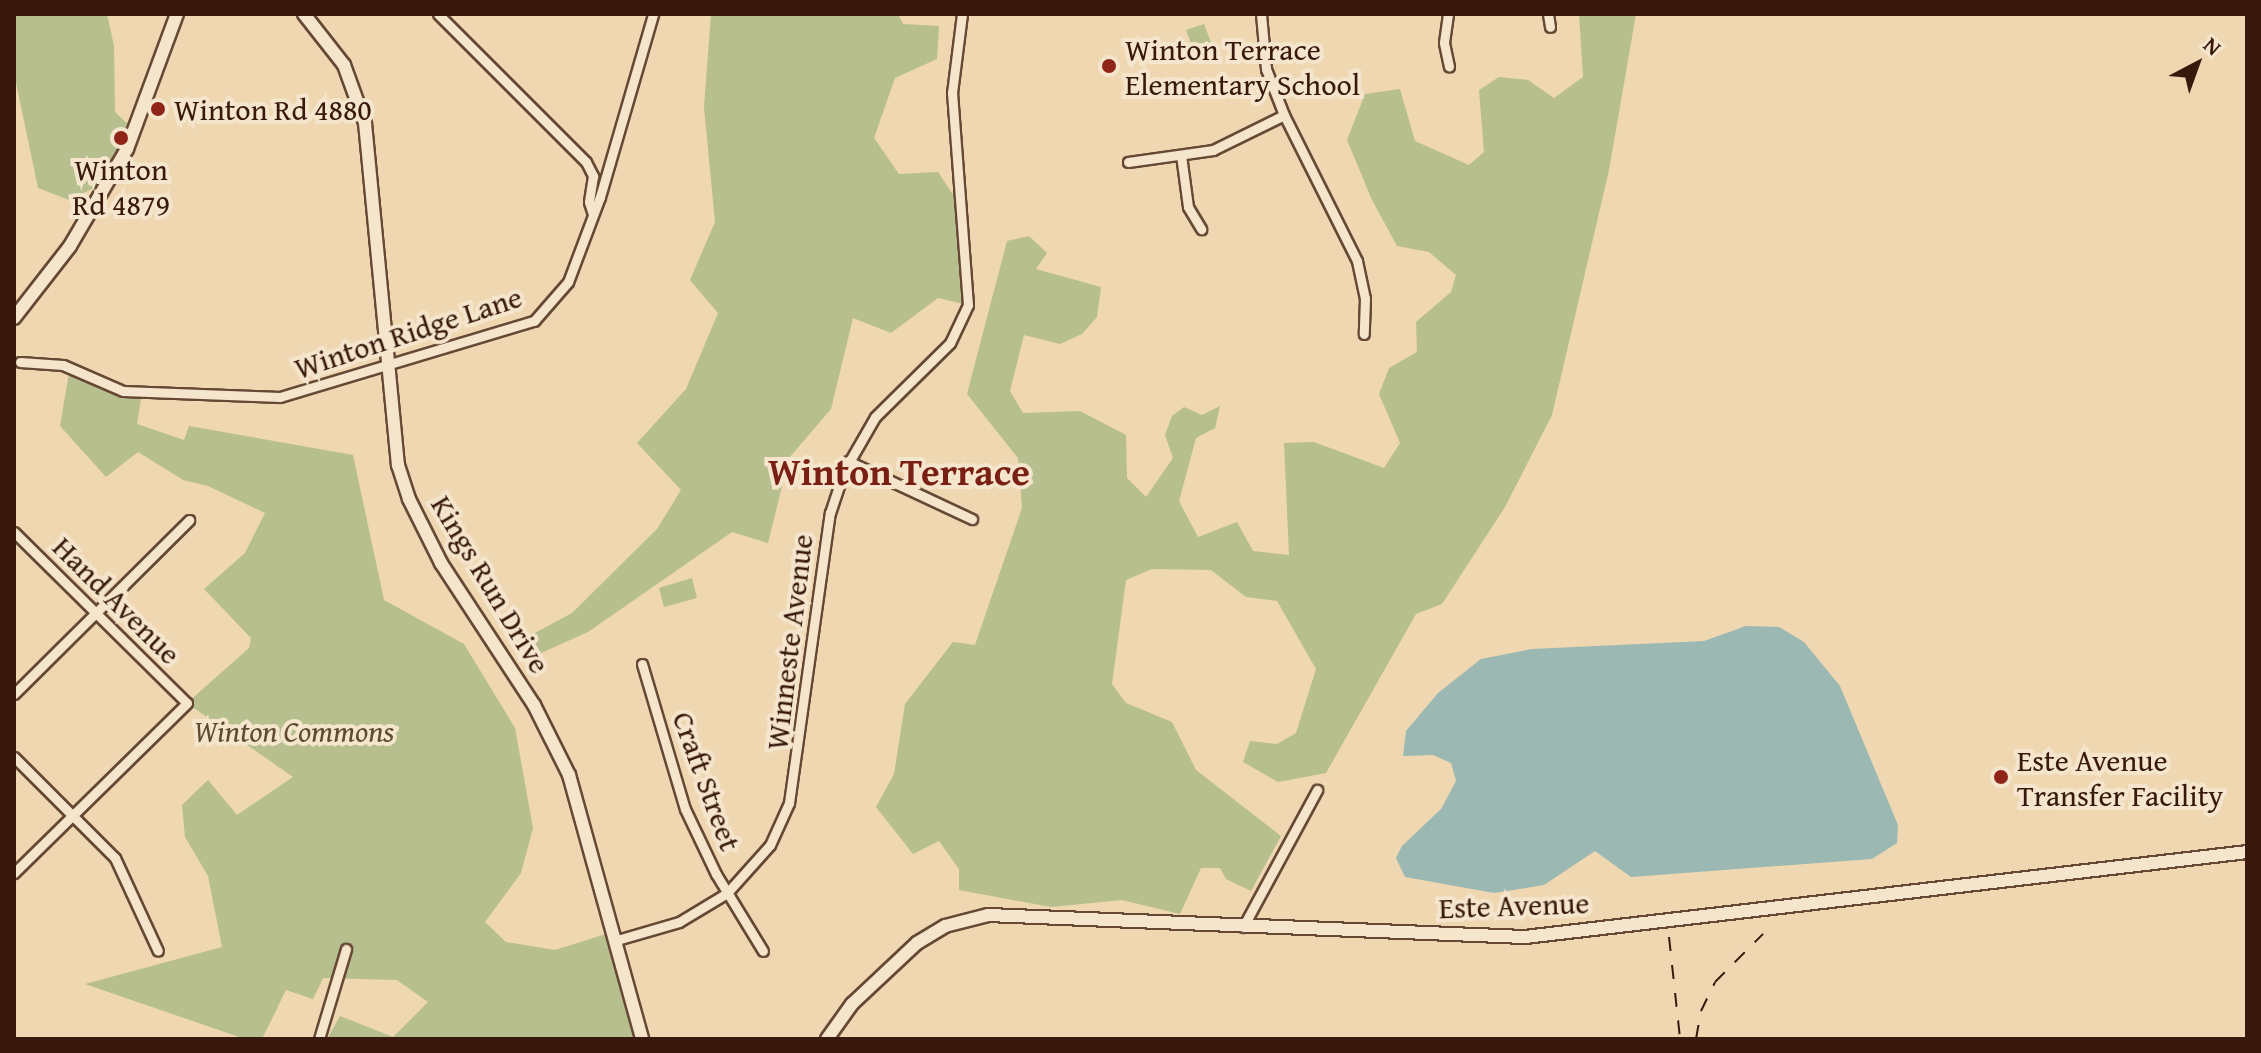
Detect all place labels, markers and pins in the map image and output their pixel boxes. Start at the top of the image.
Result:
place label: Winton Terrace Elementary School [1125,31,1360,102]
marker: Winton Terrace Elementary School [1100,57,1118,75]
place label: Winton Rd 4880 [174,91,372,127]
marker: Winton Rd 4880 [149,100,167,118]
marker: Winton Rd 4879 [112,129,130,147]
place label: Winton Rd 4879 [72,151,170,222]
place label: Este Avenue Transfer Facility [2017,742,2223,812]
marker: Este Avenue Transfer Facility [1992,768,2010,786]

